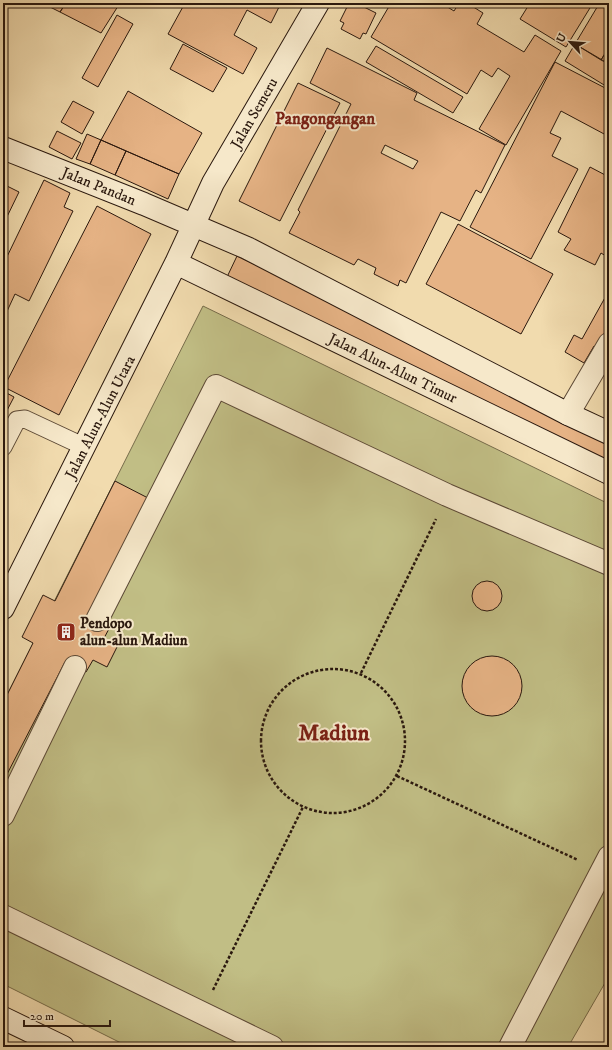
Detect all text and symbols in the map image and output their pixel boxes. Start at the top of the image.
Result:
north arrow [550,22,590,62]
text: U [554,31,570,45]
street label: Jalan Semeru [226,75,282,154]
district label: Pangongangan [275,108,375,130]
street label: Jalan Pandan [57,162,139,210]
street label: Jalan Alun-Alun Timur [324,328,461,408]
street label: Jalan Alun-Alun Utara [60,352,140,484]
place label: Pendopo alun-alun Madiun [80,614,188,650]
building icon: Pendopo alun-alun Madiun [55,621,77,643]
district label: Madiun [298,719,371,748]
scale bar [24,1002,110,1028]
text: 20 m [30,1009,54,1024]

